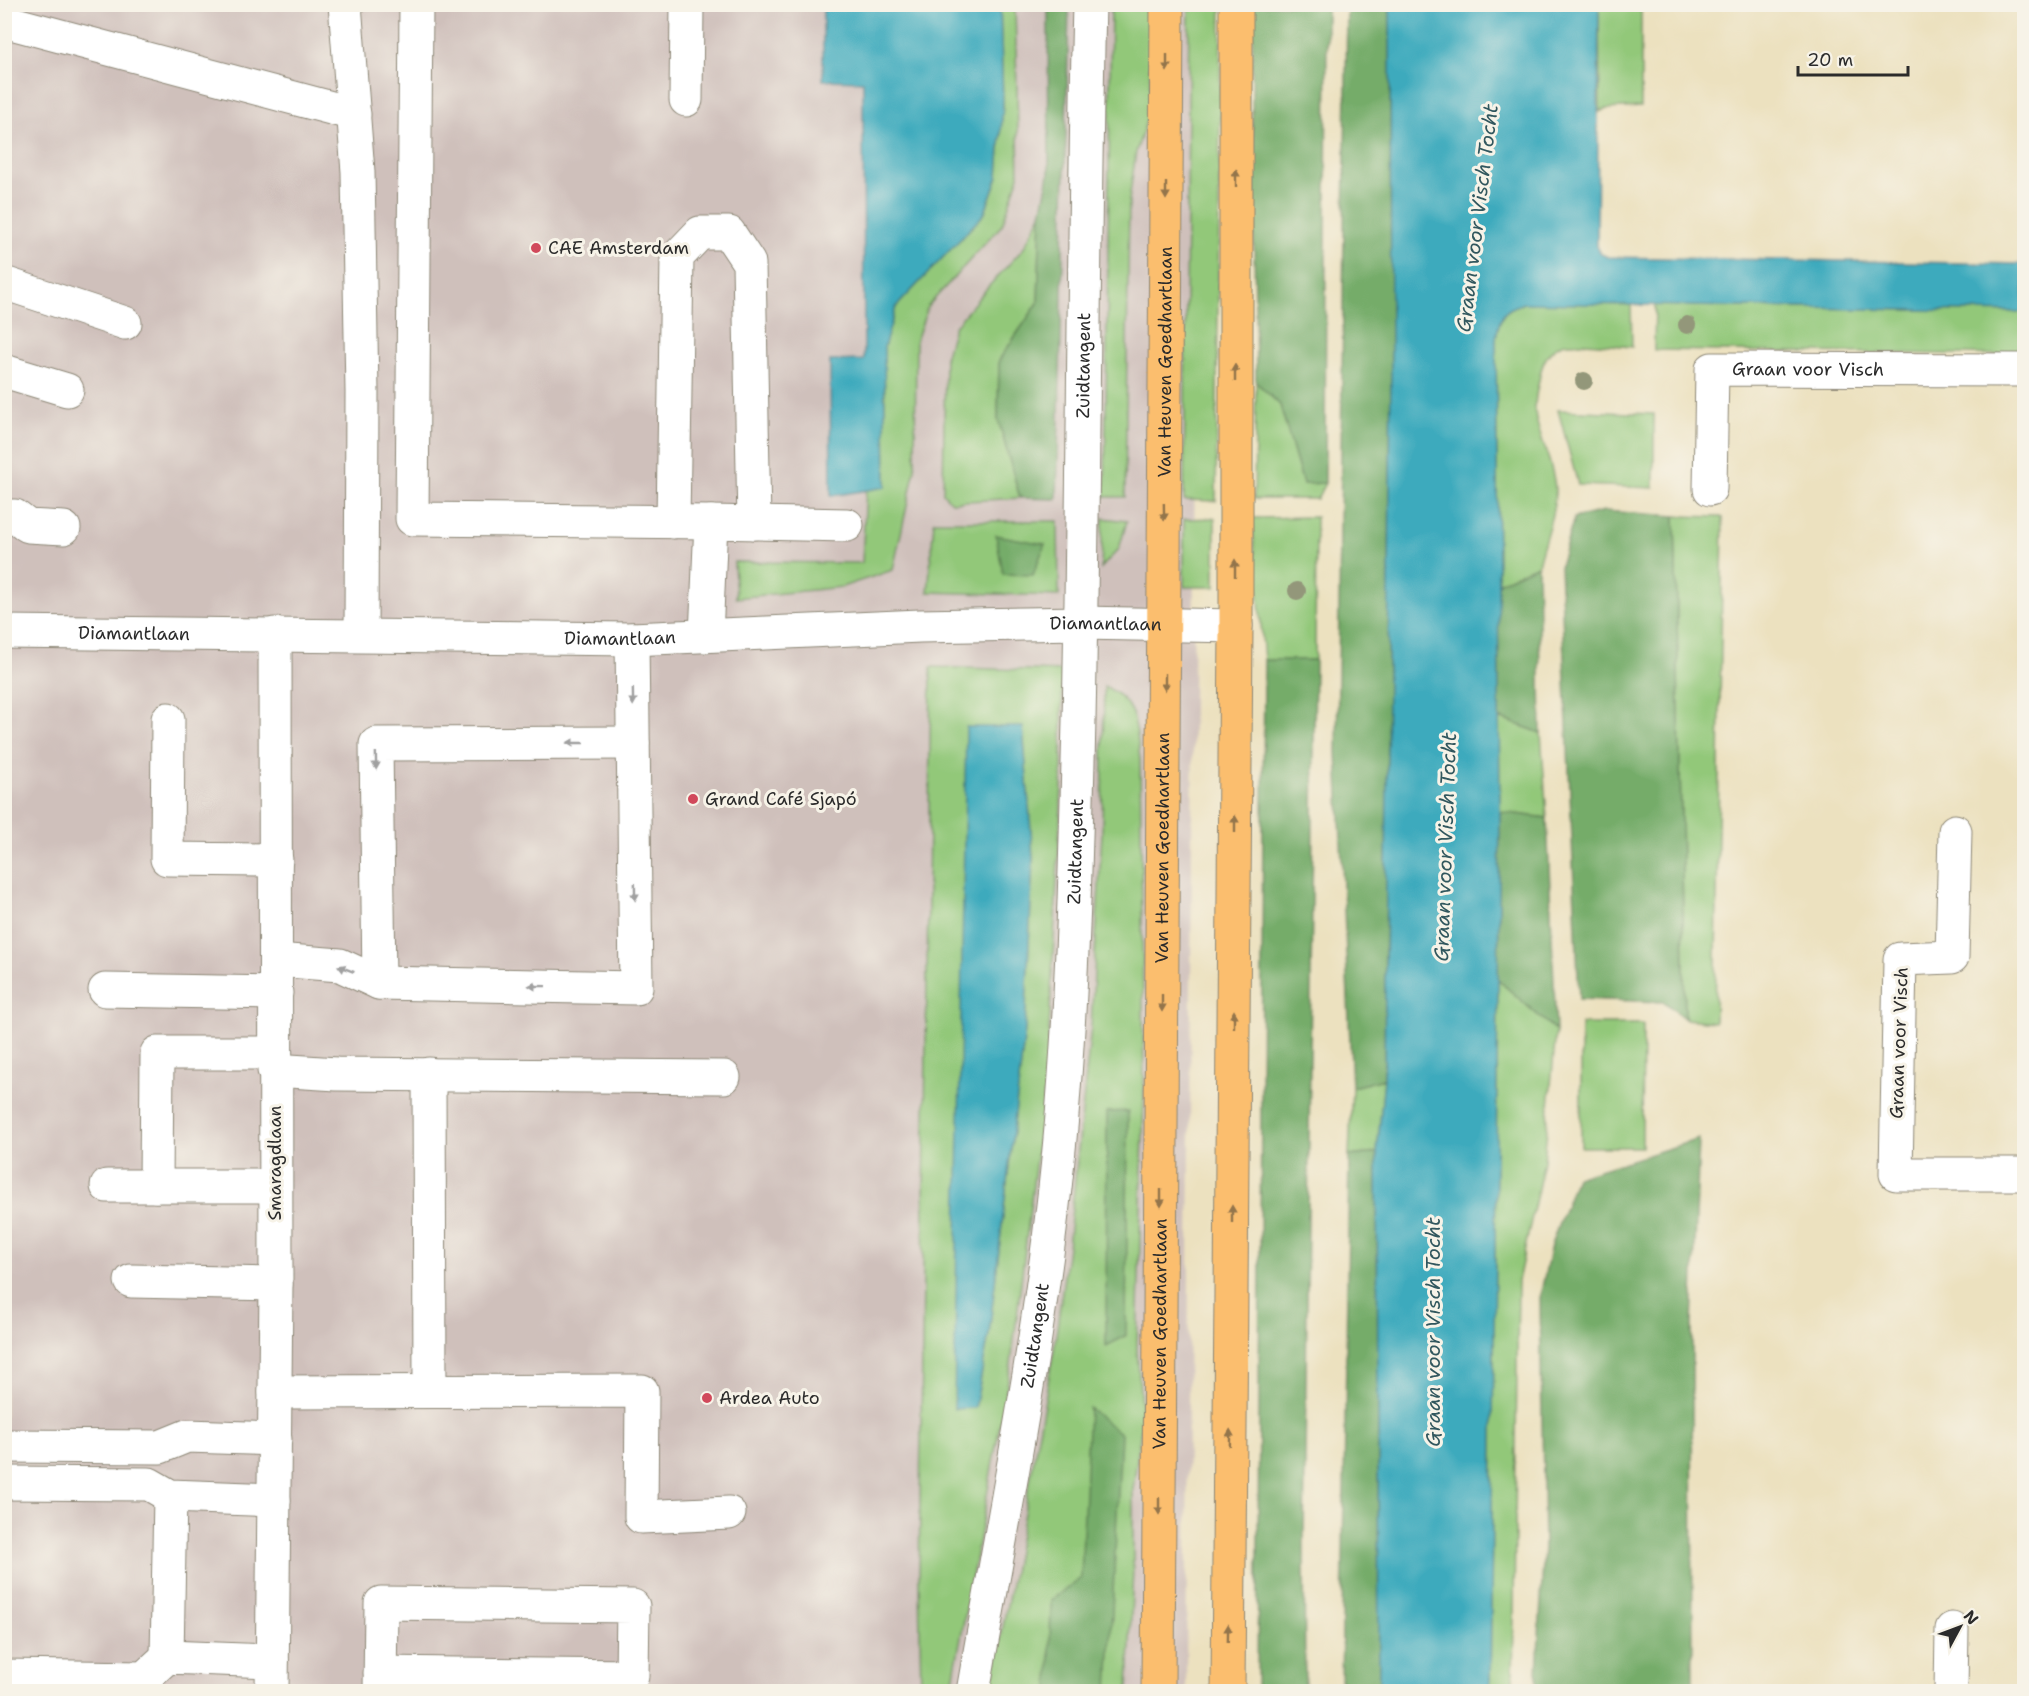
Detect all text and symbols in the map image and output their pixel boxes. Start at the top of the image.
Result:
scale bar [1798,39,1908,77]
text: 20 m [1807,48,1853,72]
one-way arrow [1162,53,1172,72]
water label: Graan voor Visch Tocht [1450,102,1504,333]
one-way arrow [1231,168,1241,187]
one-way arrow [1161,182,1171,201]
place label: CAE Amsterdam [548,236,689,260]
marker: CAE Amsterdam [529,241,543,255]
street label: Van Heuven Goedhartlaan [1152,246,1178,478]
street label: Zuidtangent [1071,312,1096,419]
street label: Graan voor Visch [1732,357,1884,382]
one-way arrow [1230,363,1240,382]
one-way arrow [1159,503,1169,522]
one-way arrow [1230,558,1240,577]
street label: Diamantlaan [1049,611,1162,637]
street label: Diamantlaan [78,621,190,646]
street label: Diamantlaan [564,625,676,651]
one-way arrow [1160,673,1169,692]
one-way arrow [628,688,638,707]
street label: Van Heuven Goedhartlaan [1150,732,1175,964]
water label: Graan voor Visch Tocht [1428,732,1462,962]
one-way arrow [565,738,584,748]
one-way arrow [371,751,381,770]
place label: Grand Café Sjapó [705,787,857,811]
marker: Grand Café Sjapó [686,792,700,806]
street label: Zuidtangent [1062,798,1089,905]
one-way arrow [1230,814,1240,833]
one-way arrow [630,883,640,902]
one-way arrow [336,963,354,973]
street label: Graan voor Visch [1884,967,1914,1119]
one-way arrow [528,982,547,991]
one-way arrow [1157,994,1167,1013]
one-way arrow [1229,1009,1238,1028]
street label: Smaragdlaan [263,1105,287,1221]
one-way arrow [1156,1189,1166,1208]
one-way arrow [1227,1204,1237,1223]
water label: Graan voor Visch Tocht [1420,1217,1446,1447]
street label: Van Heuven Goedhartlaan [1147,1218,1173,1450]
street label: Zuidtangent [1015,1281,1055,1390]
place label: Ardea Auto [719,1386,820,1410]
marker: Ardea Auto [700,1391,714,1405]
one-way arrow [1225,1429,1235,1448]
one-way arrow [1154,1497,1164,1516]
north arrow [1930,1597,1990,1657]
text: N [1959,1606,1983,1629]
one-way arrow [1223,1624,1233,1643]

